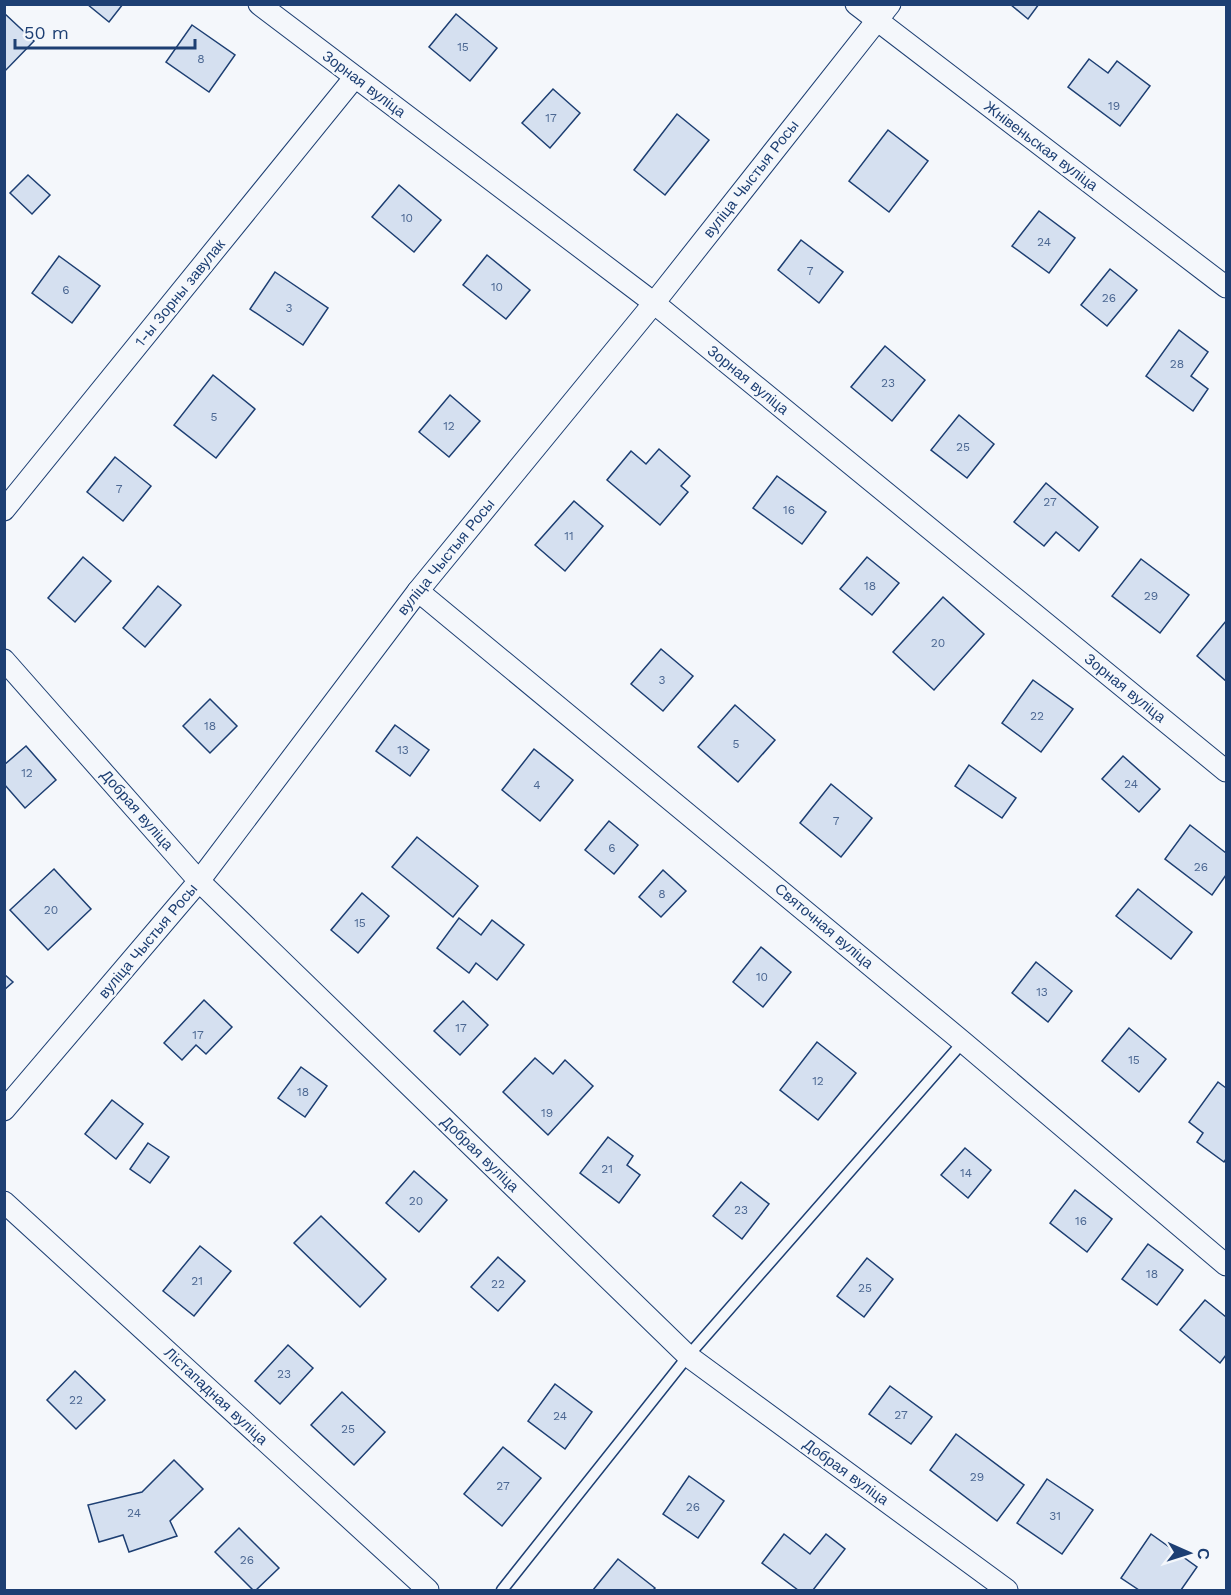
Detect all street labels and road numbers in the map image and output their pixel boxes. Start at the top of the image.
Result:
street label: Зорная вуліца [319,47,410,122]
street label: Жнівеньская вуліца [981,97,1102,195]
street label: вуліца Чыстыя Росы [700,117,802,241]
street label: 1-ы Зорны завулак [131,235,229,350]
street label: Зорная вуліца [704,342,793,419]
street label: вуліца Чыстыя Росы [394,495,498,619]
street label: Зорная вуліца [1081,650,1170,727]
street label: Добрая вуліца [97,766,177,855]
street label: вуліца Чыстыя Росы [95,880,201,1002]
street label: Святочная вуліца [771,880,877,973]
street label: Добрая вуліца [437,1112,523,1196]
street label: Лістападная вуліца [161,1344,272,1449]
street label: Добрая вуліца [800,1435,893,1509]

